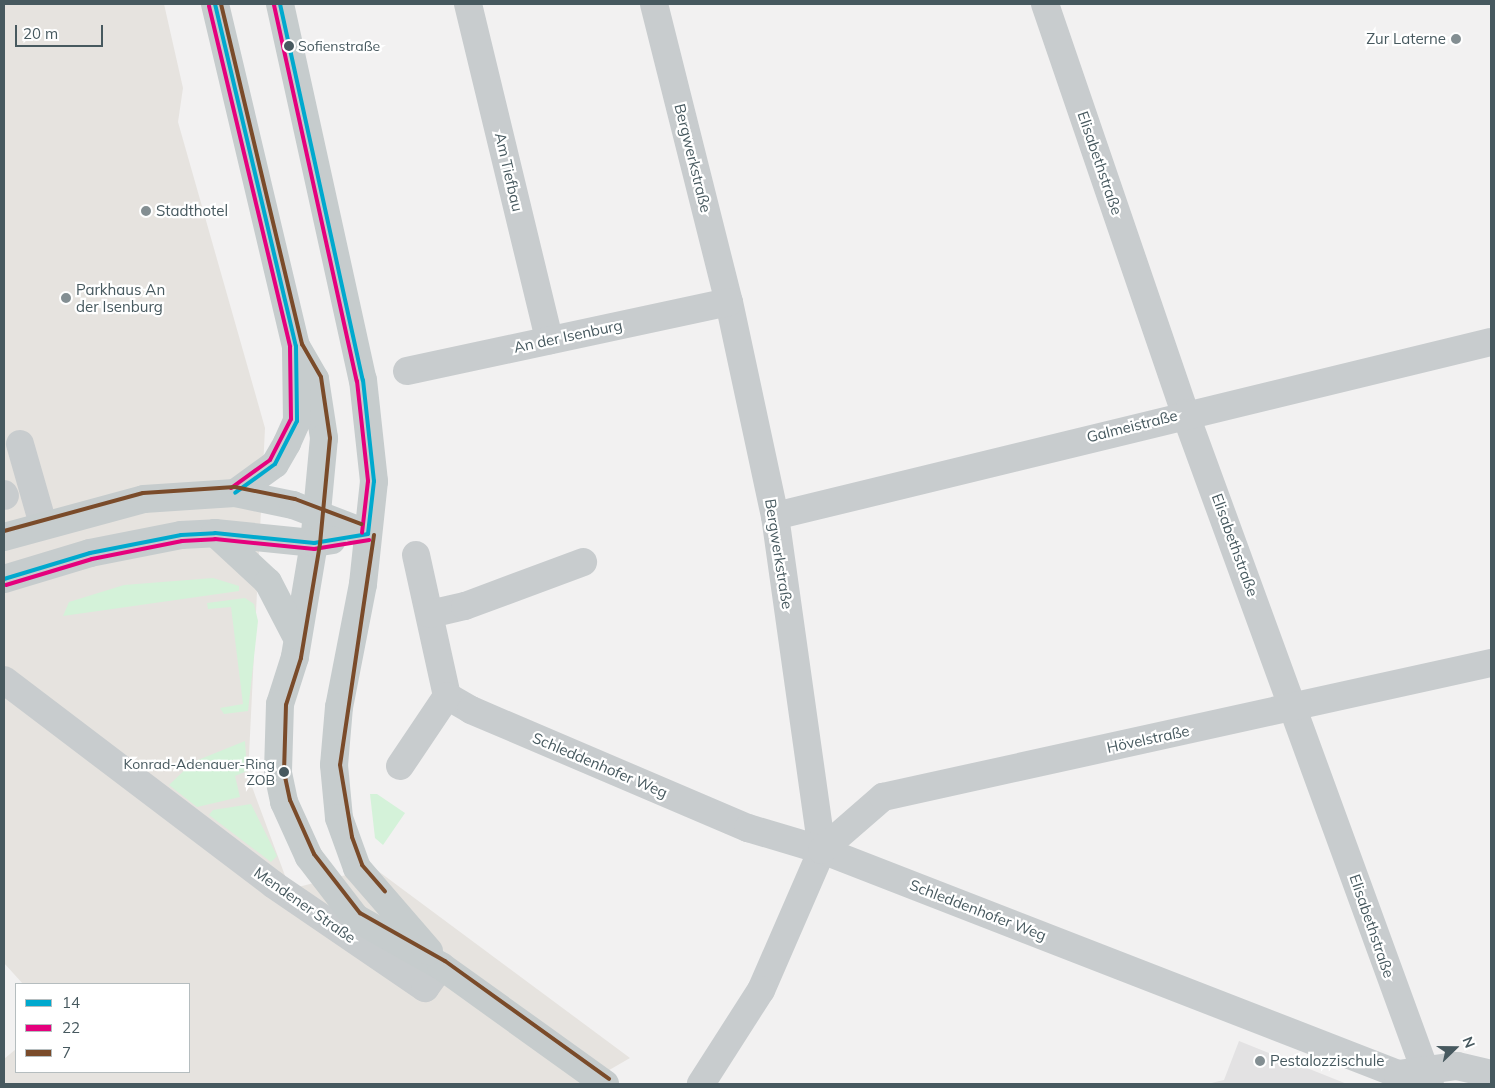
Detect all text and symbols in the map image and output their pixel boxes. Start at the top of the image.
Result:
scale bar [18,15,105,47]
text: 20 m [23,24,58,43]
place label: Zur Laterne [1366,30,1446,48]
marker: Zur Laterne [1450,33,1462,45]
place label: Sofienstraße [298,38,380,54]
marker: Sofienstraße [284,41,294,51]
street label: Bergwerkstraße [671,102,715,214]
street label: Elisabethstraße [1074,109,1126,217]
street label: Am Tiefbau [491,131,527,213]
place label: Stadthotel [156,202,228,220]
marker: Stadthotel [140,205,152,217]
place label: Parkhaus An der Isenburg [76,280,165,315]
marker: Parkhaus An der Isenburg [60,292,72,304]
street label: An der Isenburg [512,316,624,356]
street label: Galmeistraße [1085,406,1179,446]
street label: Elisabethstraße [1208,491,1262,599]
street label: Bergwerkstraße [761,498,797,610]
street label: Hövelstraße [1105,721,1191,757]
street label: Schleddenhofer Weg [530,728,670,802]
place label: Konrad-Adenauer-Ring ZOB [124,756,275,789]
marker: Konrad-Adenauer-Ring ZOB [279,767,289,777]
street label: Mendener Straße [251,863,359,947]
street label: Elisabethstraße [1346,872,1398,980]
street label: Schleddenhofer Weg [907,876,1049,944]
legend [15,983,190,1073]
text: 14 [62,993,80,1012]
text: 22 [62,1018,80,1037]
north arrow [1430,1023,1480,1073]
text: N [1459,1034,1479,1051]
text: 7 [62,1043,71,1062]
place label: Pestalozzischule [1270,1052,1384,1070]
marker: Pestalozzischule [1254,1055,1266,1067]

